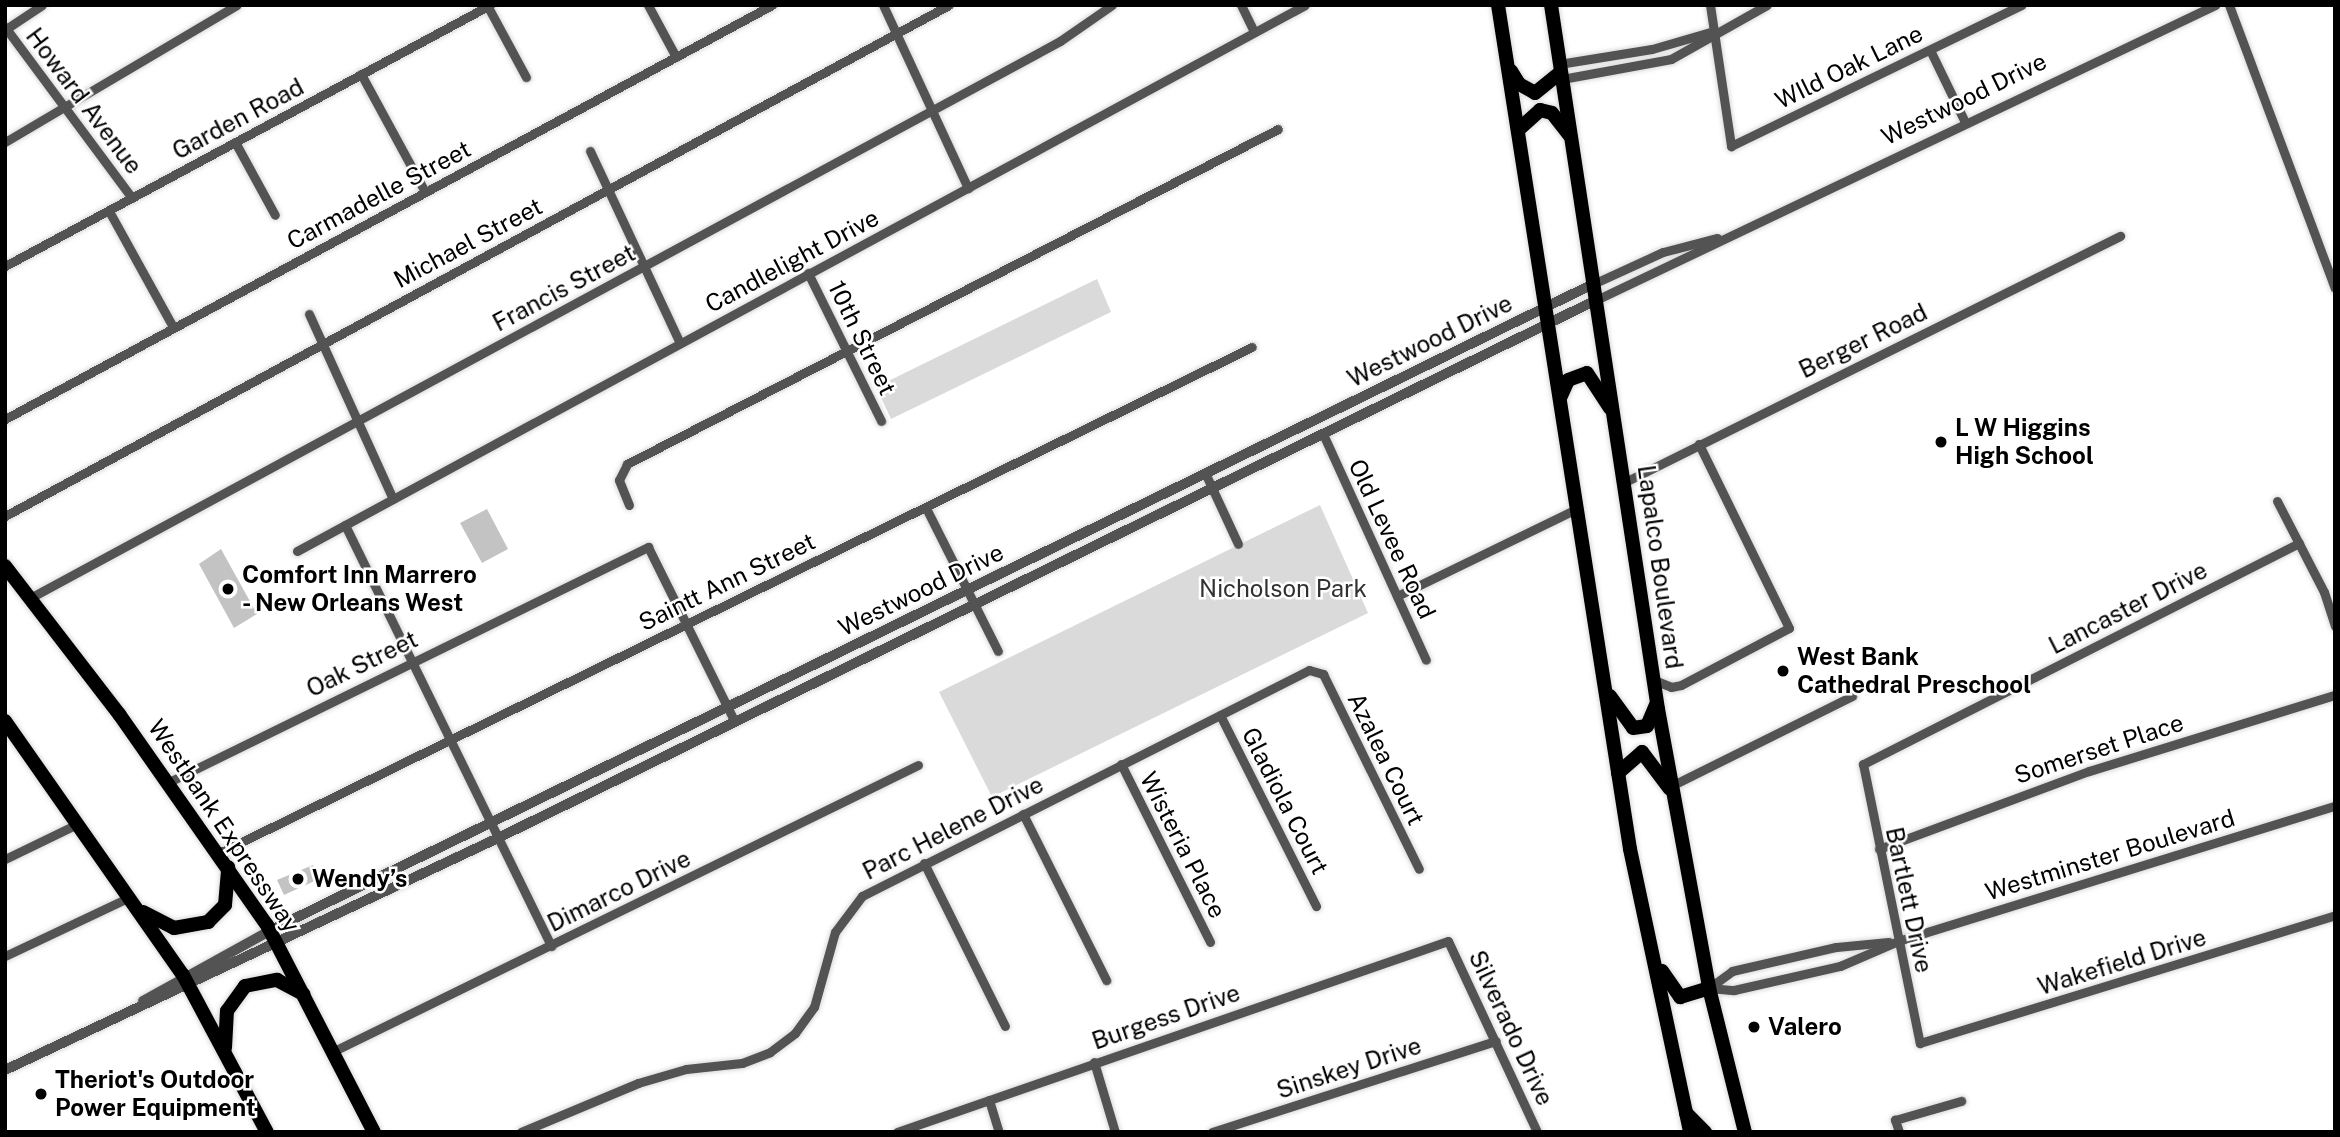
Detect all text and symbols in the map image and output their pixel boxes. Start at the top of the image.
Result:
street label: WIld Oak Lane [1771,19,1927,115]
street label: Howard Avenue [20,22,148,180]
street label: Westwood Drive [1877,47,2051,151]
street label: Garden Road [167,72,309,166]
street label: Carmadelle Street [282,134,476,256]
street label: Michael Street [389,192,547,294]
street label: Candlelight Drive [700,203,884,319]
street label: Francis Street [488,238,640,338]
street label: 10th Street [822,276,902,400]
street label: Westwood Drive [1343,289,1517,393]
street label: Berger Road [1794,298,1932,384]
place label: L W Higgins High School [1955,414,2094,470]
marker: L W Higgins High School [1933,434,1949,450]
street label: Old Levee Road [1342,455,1442,623]
street label: Lapalco Boulevard [1631,463,1689,671]
street label: Saintt Ann Street [634,527,820,637]
street label: Westwood Drive [834,538,1008,642]
street label: Lancaster Drive [2044,556,2212,660]
place label: Comfort Inn Marrero - New Orleans West [242,561,477,617]
park label: Nicholson Park [1199,575,1367,603]
marker: Comfort Inn Marrero - New Orleans West [220,581,236,597]
street label: Oak Street [302,625,422,703]
place label: West Bank Cathedral Preschool [1797,643,2031,699]
marker: West Bank Cathedral Preschool [1775,663,1791,679]
street label: Azalea Court [1342,688,1430,830]
street label: Somerset Place [2011,708,2187,790]
street label: Westbank Expressway [142,714,306,938]
street label: Gladiola Court [1236,723,1334,879]
street label: Wisteria Place [1134,767,1232,923]
street label: Parc Helene Drive [858,770,1048,886]
street label: Westminster Boulevard [1982,803,2238,907]
street label: Bartlett Drive [1880,825,1938,975]
street label: Dimarco Drive [543,844,695,938]
place label: Wendy’s [312,865,407,893]
marker: Wendy’s [290,871,306,887]
street label: Wakefield Drive [2034,923,2210,1001]
street label: Silverado Drive [1462,946,1560,1110]
street label: Burgess Drive [1088,978,1244,1056]
place label: Valero [1768,1013,1842,1041]
marker: Valero [1746,1019,1762,1035]
street label: Sinskey Drive [1273,1031,1425,1105]
place label: Theriot's Outdoor Power Equipment [55,1066,256,1122]
marker: Theriot's Outdoor Power Equipment [33,1086,49,1102]

